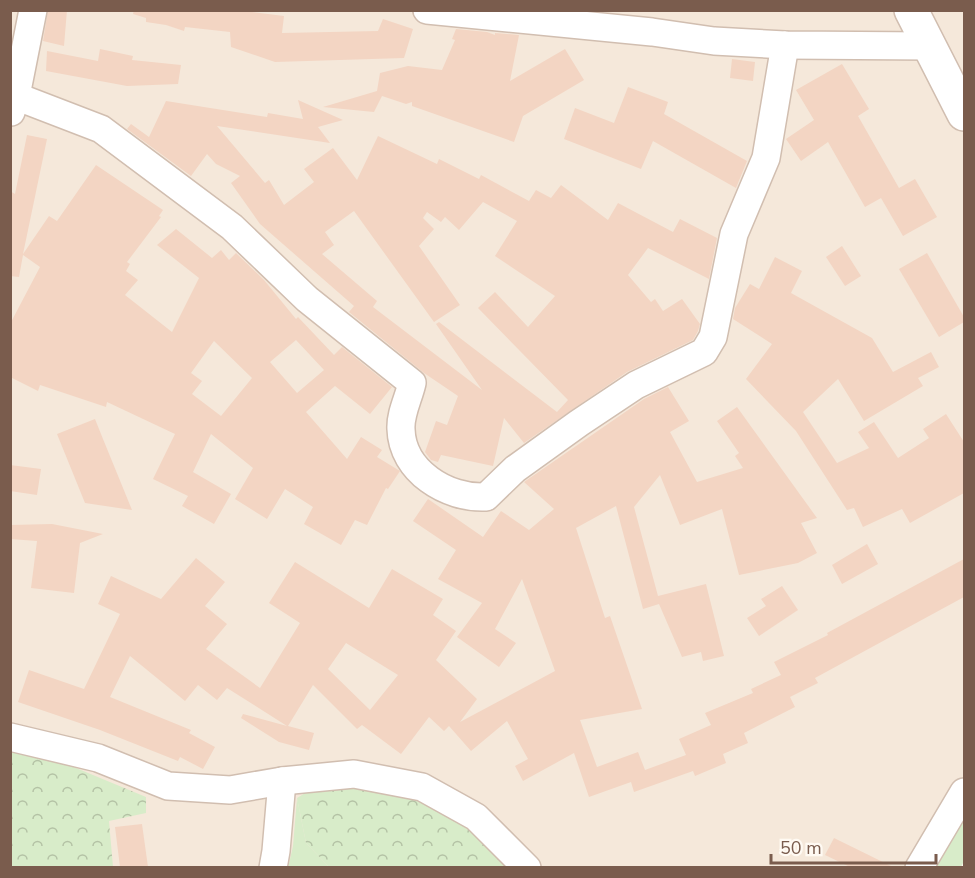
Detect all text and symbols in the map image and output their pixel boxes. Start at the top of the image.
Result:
scale bar [771,827,936,865]
text: 50 m [780,836,822,860]

